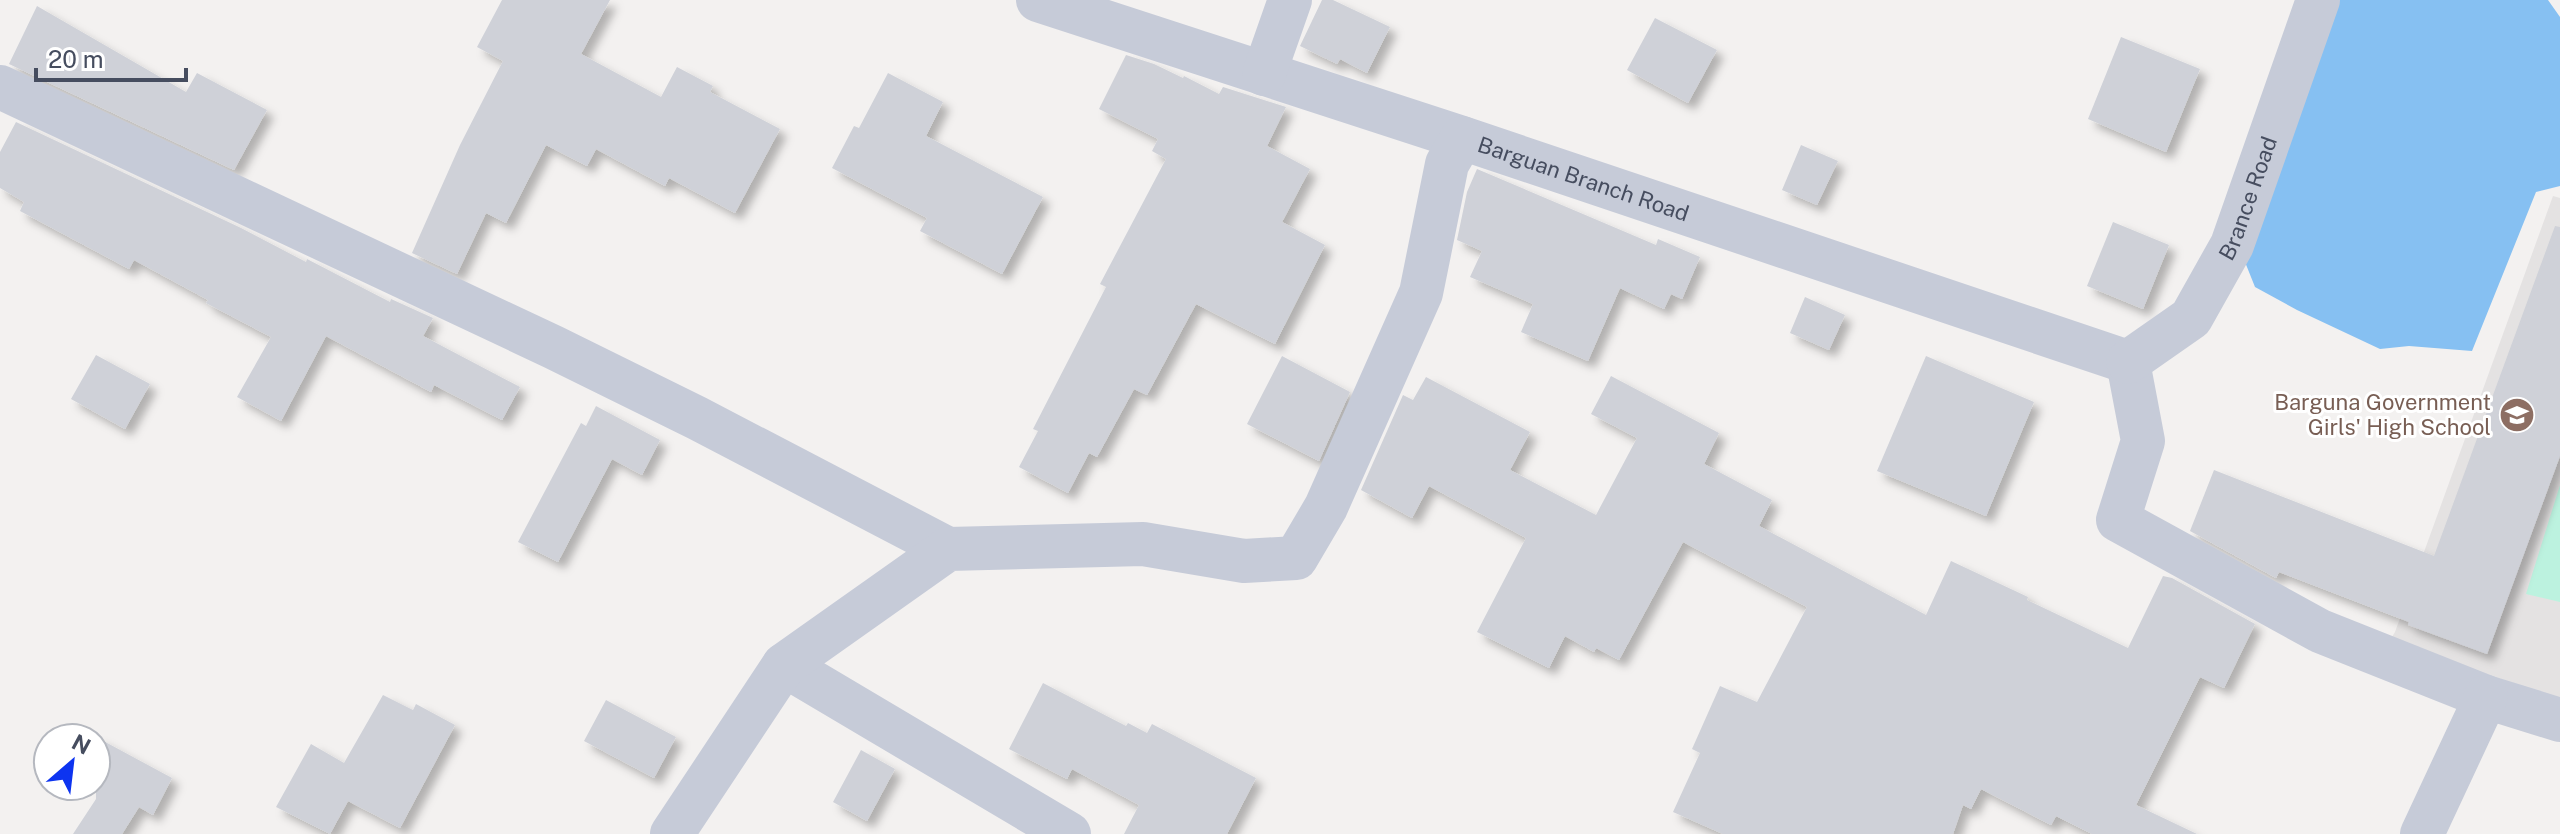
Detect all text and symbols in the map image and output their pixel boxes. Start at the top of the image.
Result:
scale bar [36,32,186,82]
text: 20 m [48,45,104,73]
street label: Barguan Branch Road [1474,131,1693,226]
street label: Brance Road [2213,133,2282,265]
place label: Barguna Government Girls' High School [2274,389,2491,440]
school or university icon: Barguna Government Girls' High School [2498,396,2536,434]
north arrow [32,722,112,802]
text: N [68,729,95,760]

